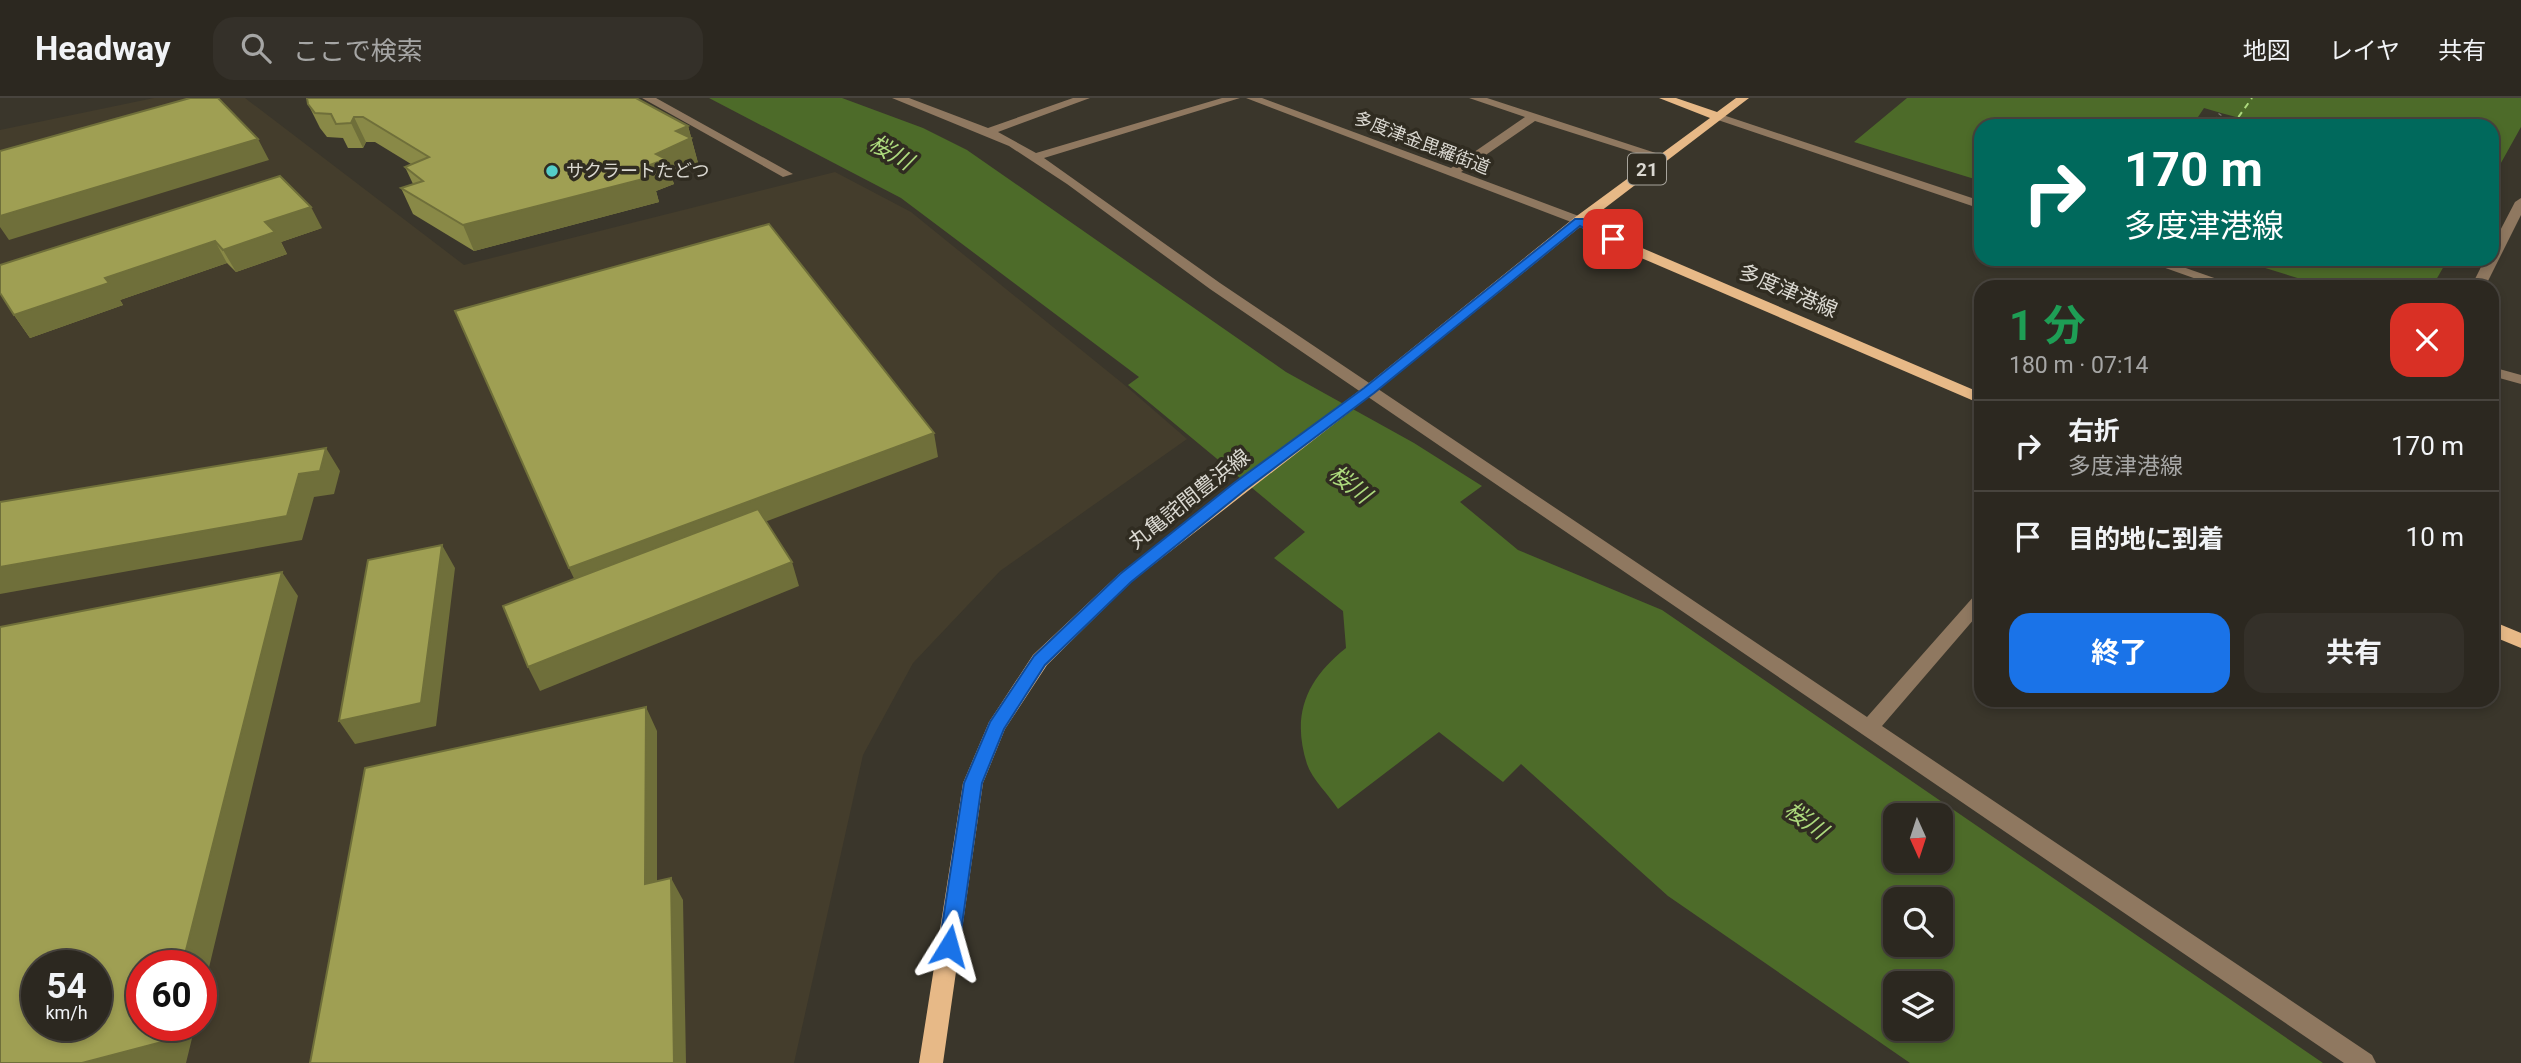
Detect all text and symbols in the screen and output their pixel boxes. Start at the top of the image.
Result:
search box [213,17,703,80]
text: Headway [35,29,171,68]
icon: search [237,29,275,67]
text: ここで検索 [293,36,423,66]
text: 地図 [2243,37,2291,65]
text: レイヤ [2329,37,2400,65]
text: 共有 [2438,37,2486,65]
street label: 多度津金毘羅街道 [1351,107,1493,178]
water label: 桜川 [864,129,920,177]
text: 170 m [2124,141,2263,198]
icon: right [2009,147,2100,238]
road number: 21 [1628,153,1666,184]
place label: サクラートたどつ [566,160,709,181]
marker: サクラートたどつ [544,163,560,179]
text: 多度津港線 [2124,207,2284,245]
pin [1583,209,1643,269]
icon: arrive [1594,220,1632,258]
street label: 多度津港線 [1735,259,1841,323]
text: 1 分 [2009,301,2086,350]
button: close [2390,303,2464,377]
text: 180 m · 07:14 [2009,352,2148,379]
text: 右折 [2068,416,2120,446]
icon: right [2009,427,2047,465]
text: 170 m [2391,431,2464,461]
street label: 丸亀詫間豊浜線 [1124,444,1254,554]
text: 多度津港線 [2068,453,2183,480]
water label: 桜川 [1323,460,1378,511]
icon: arrive [2009,518,2047,556]
text: 10 m [2406,522,2464,552]
text: 目的地に到着 [2068,524,2224,554]
button: 終了 [2009,613,2230,693]
button: 共有 [2244,613,2464,693]
water label: 桜川 [1779,796,1835,847]
north arrow [1883,803,1953,873]
map controls [1883,803,1953,1041]
button: search [1883,887,1953,957]
position arrow [912,909,986,983]
speed limit sign: 60 [126,950,217,1041]
text: 54 [46,966,87,1007]
button: layers [1883,971,1953,1041]
text: km/h [45,1002,88,1023]

